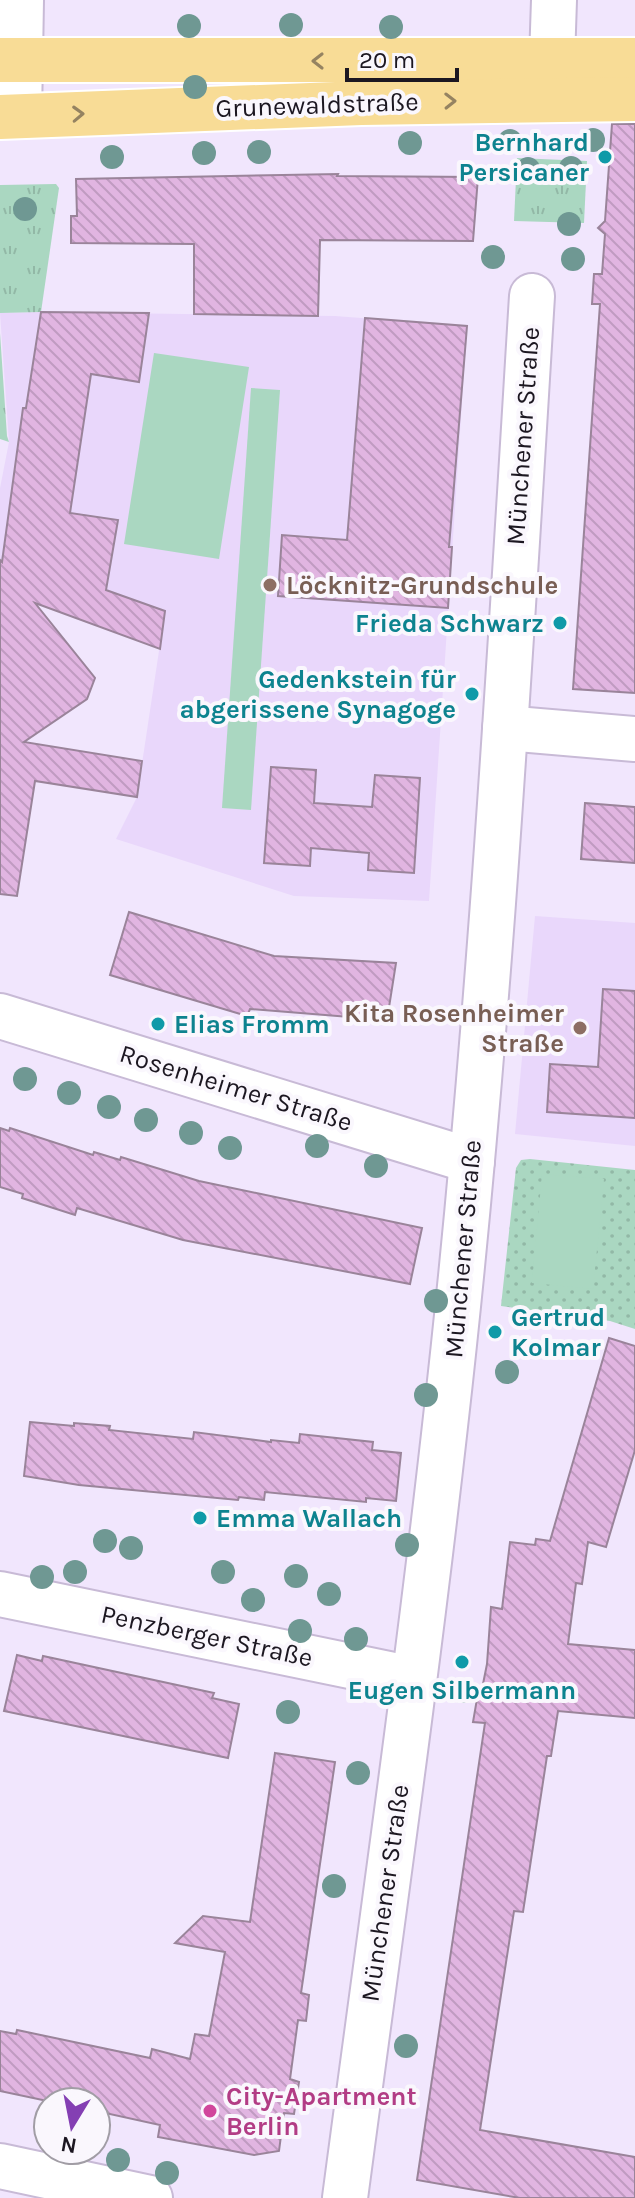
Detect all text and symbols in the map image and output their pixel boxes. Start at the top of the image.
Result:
scale bar [347,32,457,82]
text: 20 m [359,46,415,74]
one-way arrow [311,52,324,70]
street label: Grunewaldstraße [215,86,419,124]
one-way arrow [444,93,457,110]
one-way arrow [72,105,85,122]
place label: Bernhard Persicaner [459,127,590,188]
marker: Bernhard Persicaner [596,148,614,166]
street label: Münchener Straße [500,326,546,546]
place label: Löcknitz-Grundschule [286,570,558,601]
marker: Löcknitz-Grundschule [261,576,279,594]
place label: Frieda Schwarz [355,608,544,639]
marker: Frieda Schwarz [551,614,569,632]
place label: Gedenkstein für abgerissene Synagoge [180,664,457,725]
marker: Gedenkstein für abgerissene Synagoge [463,685,481,703]
place label: Kita Rosenheimer Straße [344,998,565,1059]
place label: Elias Fromm [174,1009,330,1040]
marker: Elias Fromm [149,1015,167,1033]
marker: Kita Rosenheimer Straße [571,1019,589,1037]
street label: Rosenheimer Straße [116,1038,356,1138]
street label: Münchener Straße [438,1139,488,1359]
place label: Gertrud Kolmar [511,1302,605,1363]
marker: Gertrud Kolmar [486,1323,504,1341]
place label: Emma Wallach [216,1503,402,1534]
marker: Emma Wallach [191,1509,209,1527]
street label: Penzberger Straße [98,1598,316,1674]
marker: Eugen Silbermann [453,1653,471,1671]
place label: Eugen Silbermann [348,1675,576,1706]
street label: Münchener Straße [354,1782,416,2004]
place label: City-Apartment Berlin [226,2081,417,2142]
north arrow [32,2086,112,2166]
marker: City-Apartment Berlin [201,2102,219,2120]
text: N [59,2131,79,2159]

